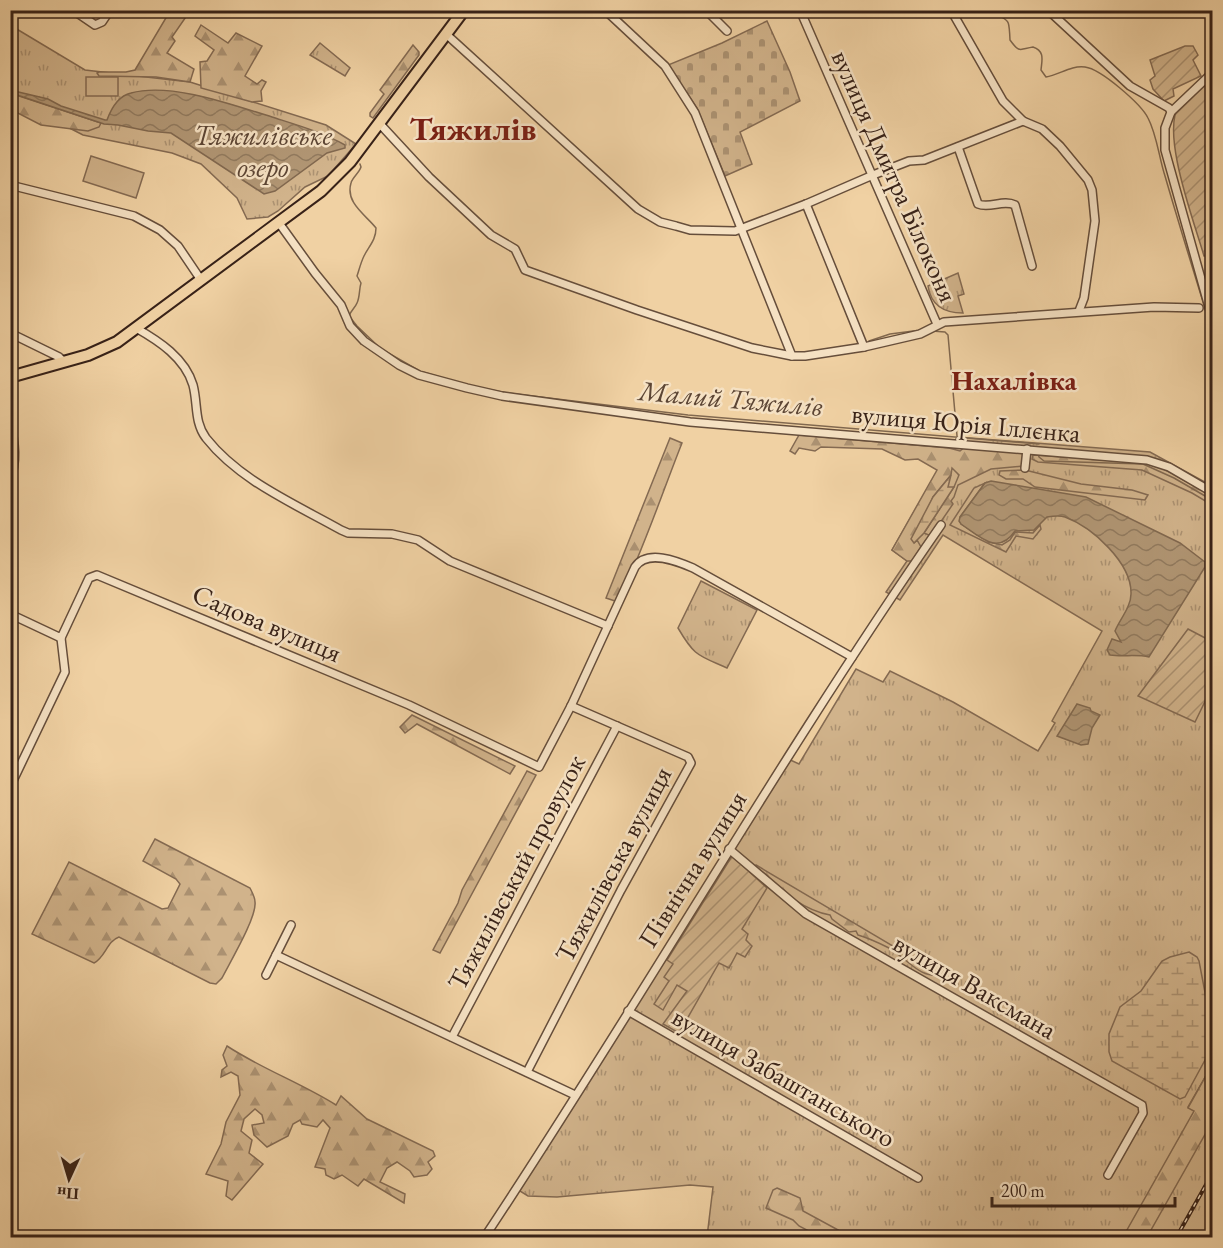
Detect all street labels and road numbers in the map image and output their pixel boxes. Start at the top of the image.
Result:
street label: вулиця Дмитра Білоконя [824,44,966,308]
street label: вулиця Юрія Іллєнка [850,396,1082,450]
street label: Садова вулиця [187,576,347,670]
street label: Тяжилівський провулок [439,748,593,996]
street label: Тяжилівська вулиця [547,760,679,968]
street label: Північна вулиця [630,784,754,954]
street label: вулиця Ваксмана [887,925,1063,1047]
street label: вулиця Забаштанського [666,999,902,1155]

